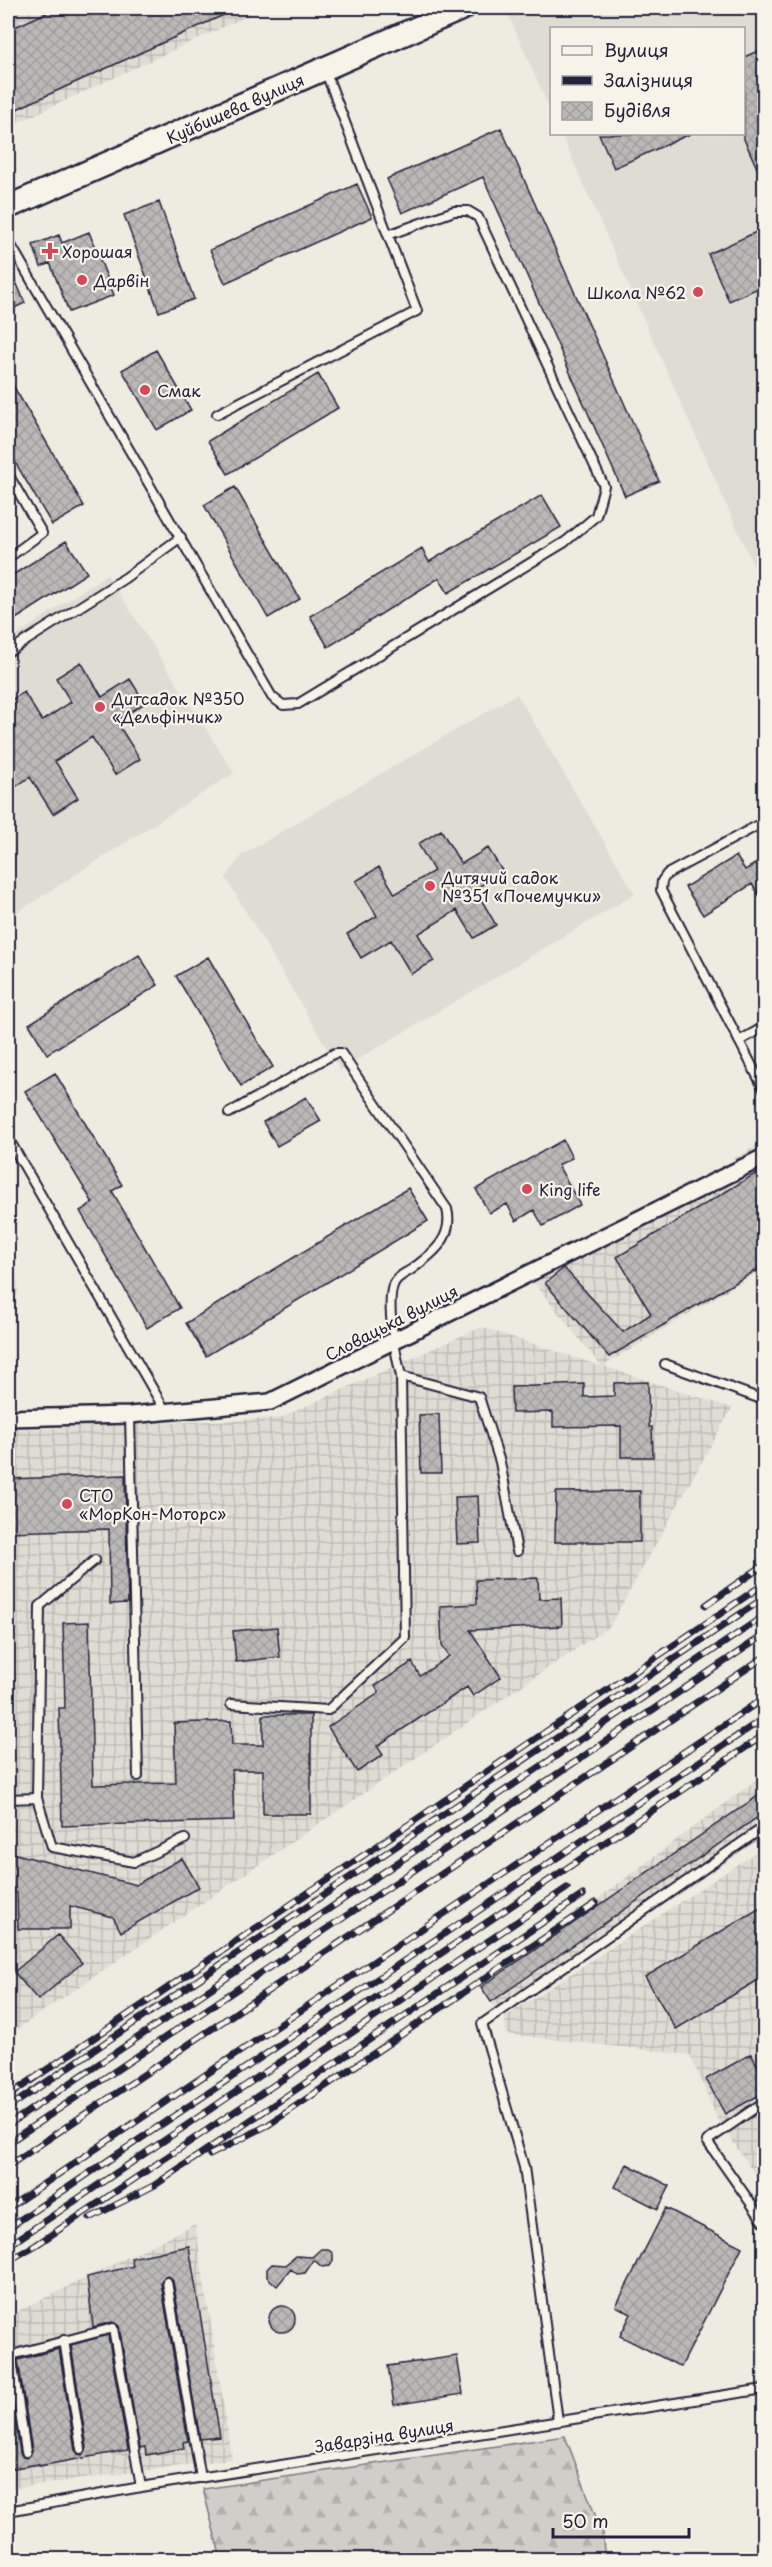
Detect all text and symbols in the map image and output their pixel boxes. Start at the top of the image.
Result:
legend [550,27,745,135]
text: Вулиця [604,36,669,63]
text: Залізниця [603,66,693,93]
street label: Куйбишева вулиця [162,67,308,149]
text: Будівля [604,96,671,123]
place label: Хорошая [62,239,133,263]
marker: Хорошая [43,244,57,258]
place label: Дарвін [93,268,150,292]
marker: Дарвін [75,273,89,287]
place label: Школа №62 [587,280,686,304]
marker: Школа №62 [691,285,705,299]
place label: Смак [157,378,201,402]
marker: Смак [138,383,152,397]
place label: Дитсадок №350 «Дельфінчик» [111,686,244,728]
marker: Дитсадок №350 «Дельфінчик» [93,700,107,714]
place label: Дитячий садок №351 «Почемучки» [441,865,601,907]
marker: Дитячий садок №351 «Почемучки» [423,879,437,893]
place label: King life [539,1177,601,1201]
marker: King life [520,1182,534,1196]
street label: Словацька вулиця [320,1278,462,1366]
place label: СТО «МорКон-Моторс» [79,1483,226,1525]
marker: СТО «МорКон-Моторс» [60,1497,74,1511]
street label: Заварзіна вулиця [313,2412,455,2458]
scale bar [553,2501,690,2539]
text: 50 m [562,2507,609,2534]

